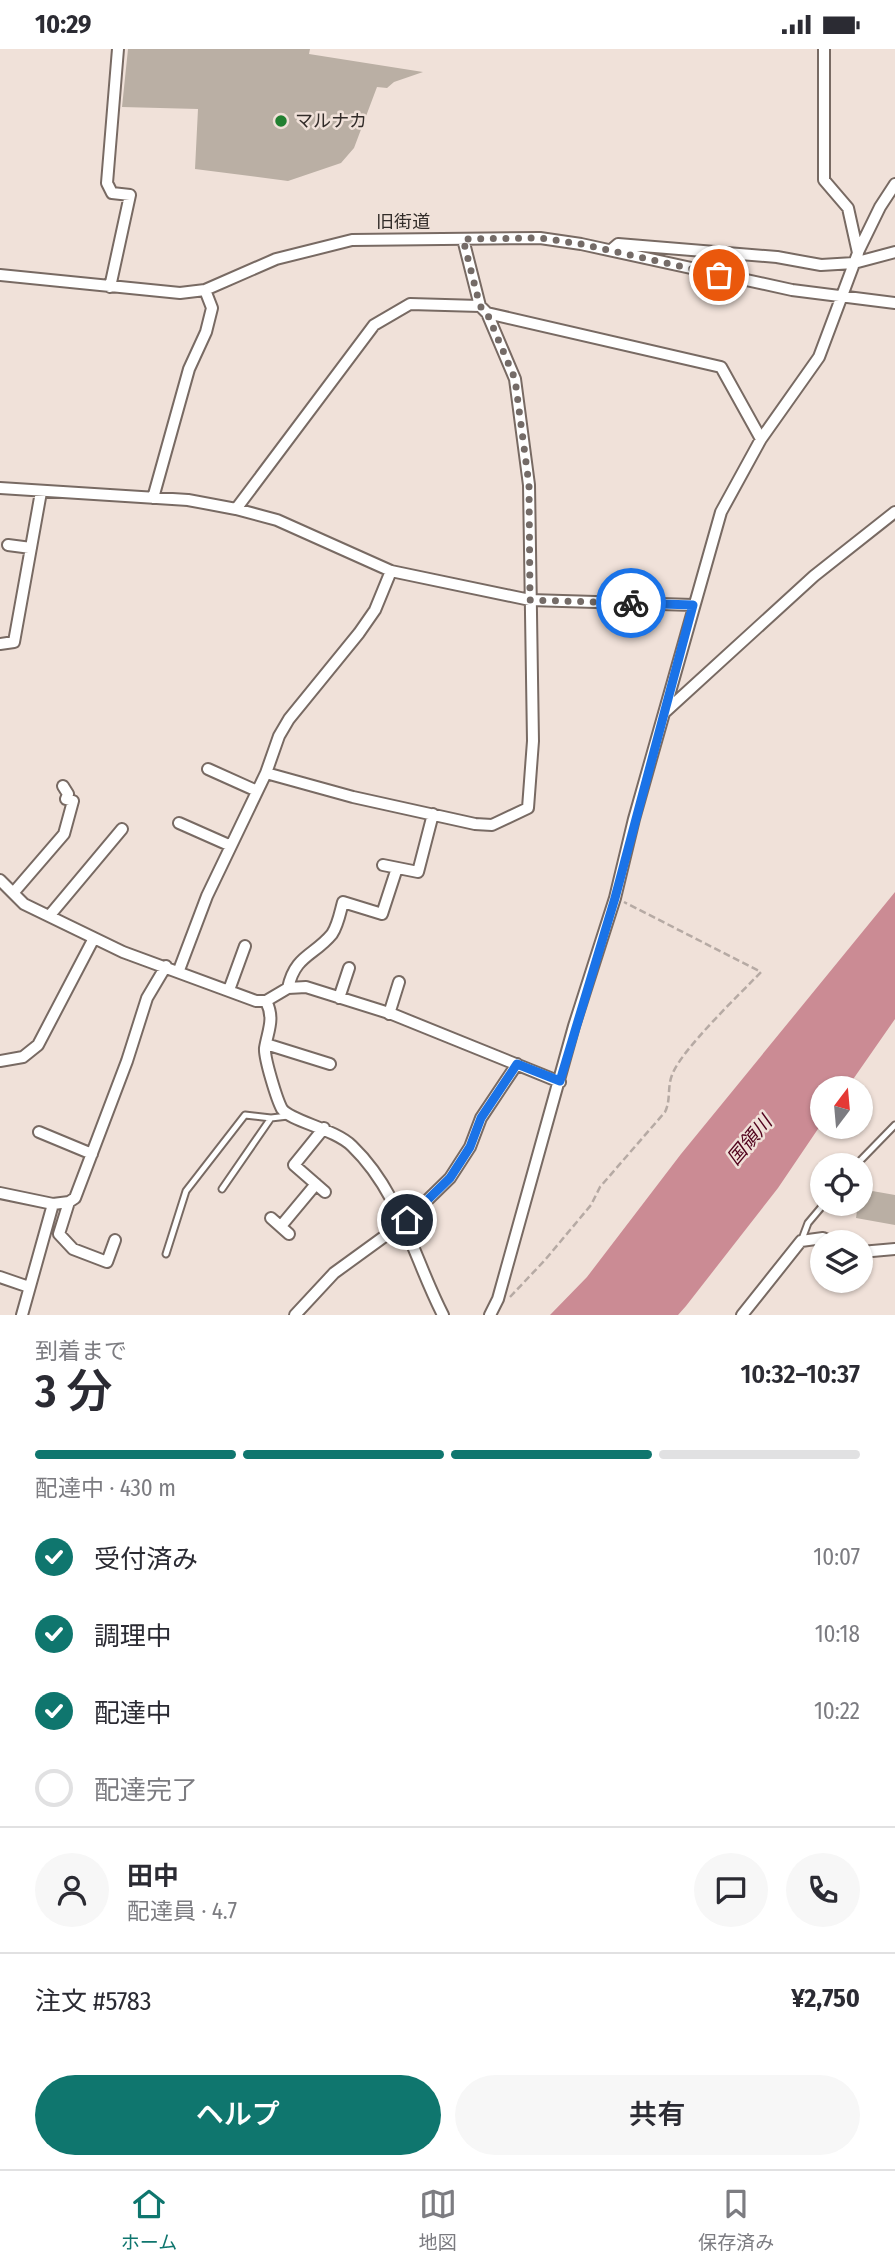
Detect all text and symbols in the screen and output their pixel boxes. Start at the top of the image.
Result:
text: 10:29 [35,9,92,40]
place label: マルナカ [295,110,367,132]
marker: マルナカ [273,113,289,129]
street label: 旧街道 [376,211,430,233]
pin [689,245,749,305]
icon: bag [700,256,738,294]
courier [596,568,666,638]
icon: bike [612,584,650,622]
north arrow [810,1076,873,1139]
map controls [810,1076,873,1293]
water label: 国領川 [722,1110,778,1170]
button: locate [810,1153,873,1216]
pin [377,1190,437,1250]
icon: home [388,1201,426,1239]
button: layers [810,1230,873,1293]
text: 到着まで [35,1337,127,1365]
text: 10:32–10:37 [740,1359,860,1390]
text: 3 分 [35,1364,112,1419]
text: 配達中 · 430 m [35,1474,176,1502]
icon: check [35,1538,73,1576]
text: 10:07 [813,1543,860,1571]
text: 受付済み [94,1544,198,1575]
icon: check [35,1615,73,1653]
text: 10:18 [815,1620,860,1648]
text: 調理中 [94,1621,172,1652]
icon: check [35,1692,73,1730]
text: 10:22 [814,1697,860,1725]
text: 配達中 [94,1698,172,1729]
text: 配達完了 [94,1775,198,1806]
button: person [35,1853,109,1927]
button: chat [694,1853,768,1927]
button: phone [786,1853,860,1927]
text: 田中 [127,1861,179,1892]
text: 配達員 · 4.7 [127,1897,237,1925]
text: ¥2,750 [791,1983,860,2014]
text: 注文 #5783 [35,1986,152,2017]
button: ヘルプ [35,2075,441,2155]
button: 共有 [455,2075,860,2155]
tab: ホーム [121,2185,177,2254]
tab: 地図 [419,2185,457,2254]
tab: 保存済み [698,2185,774,2254]

